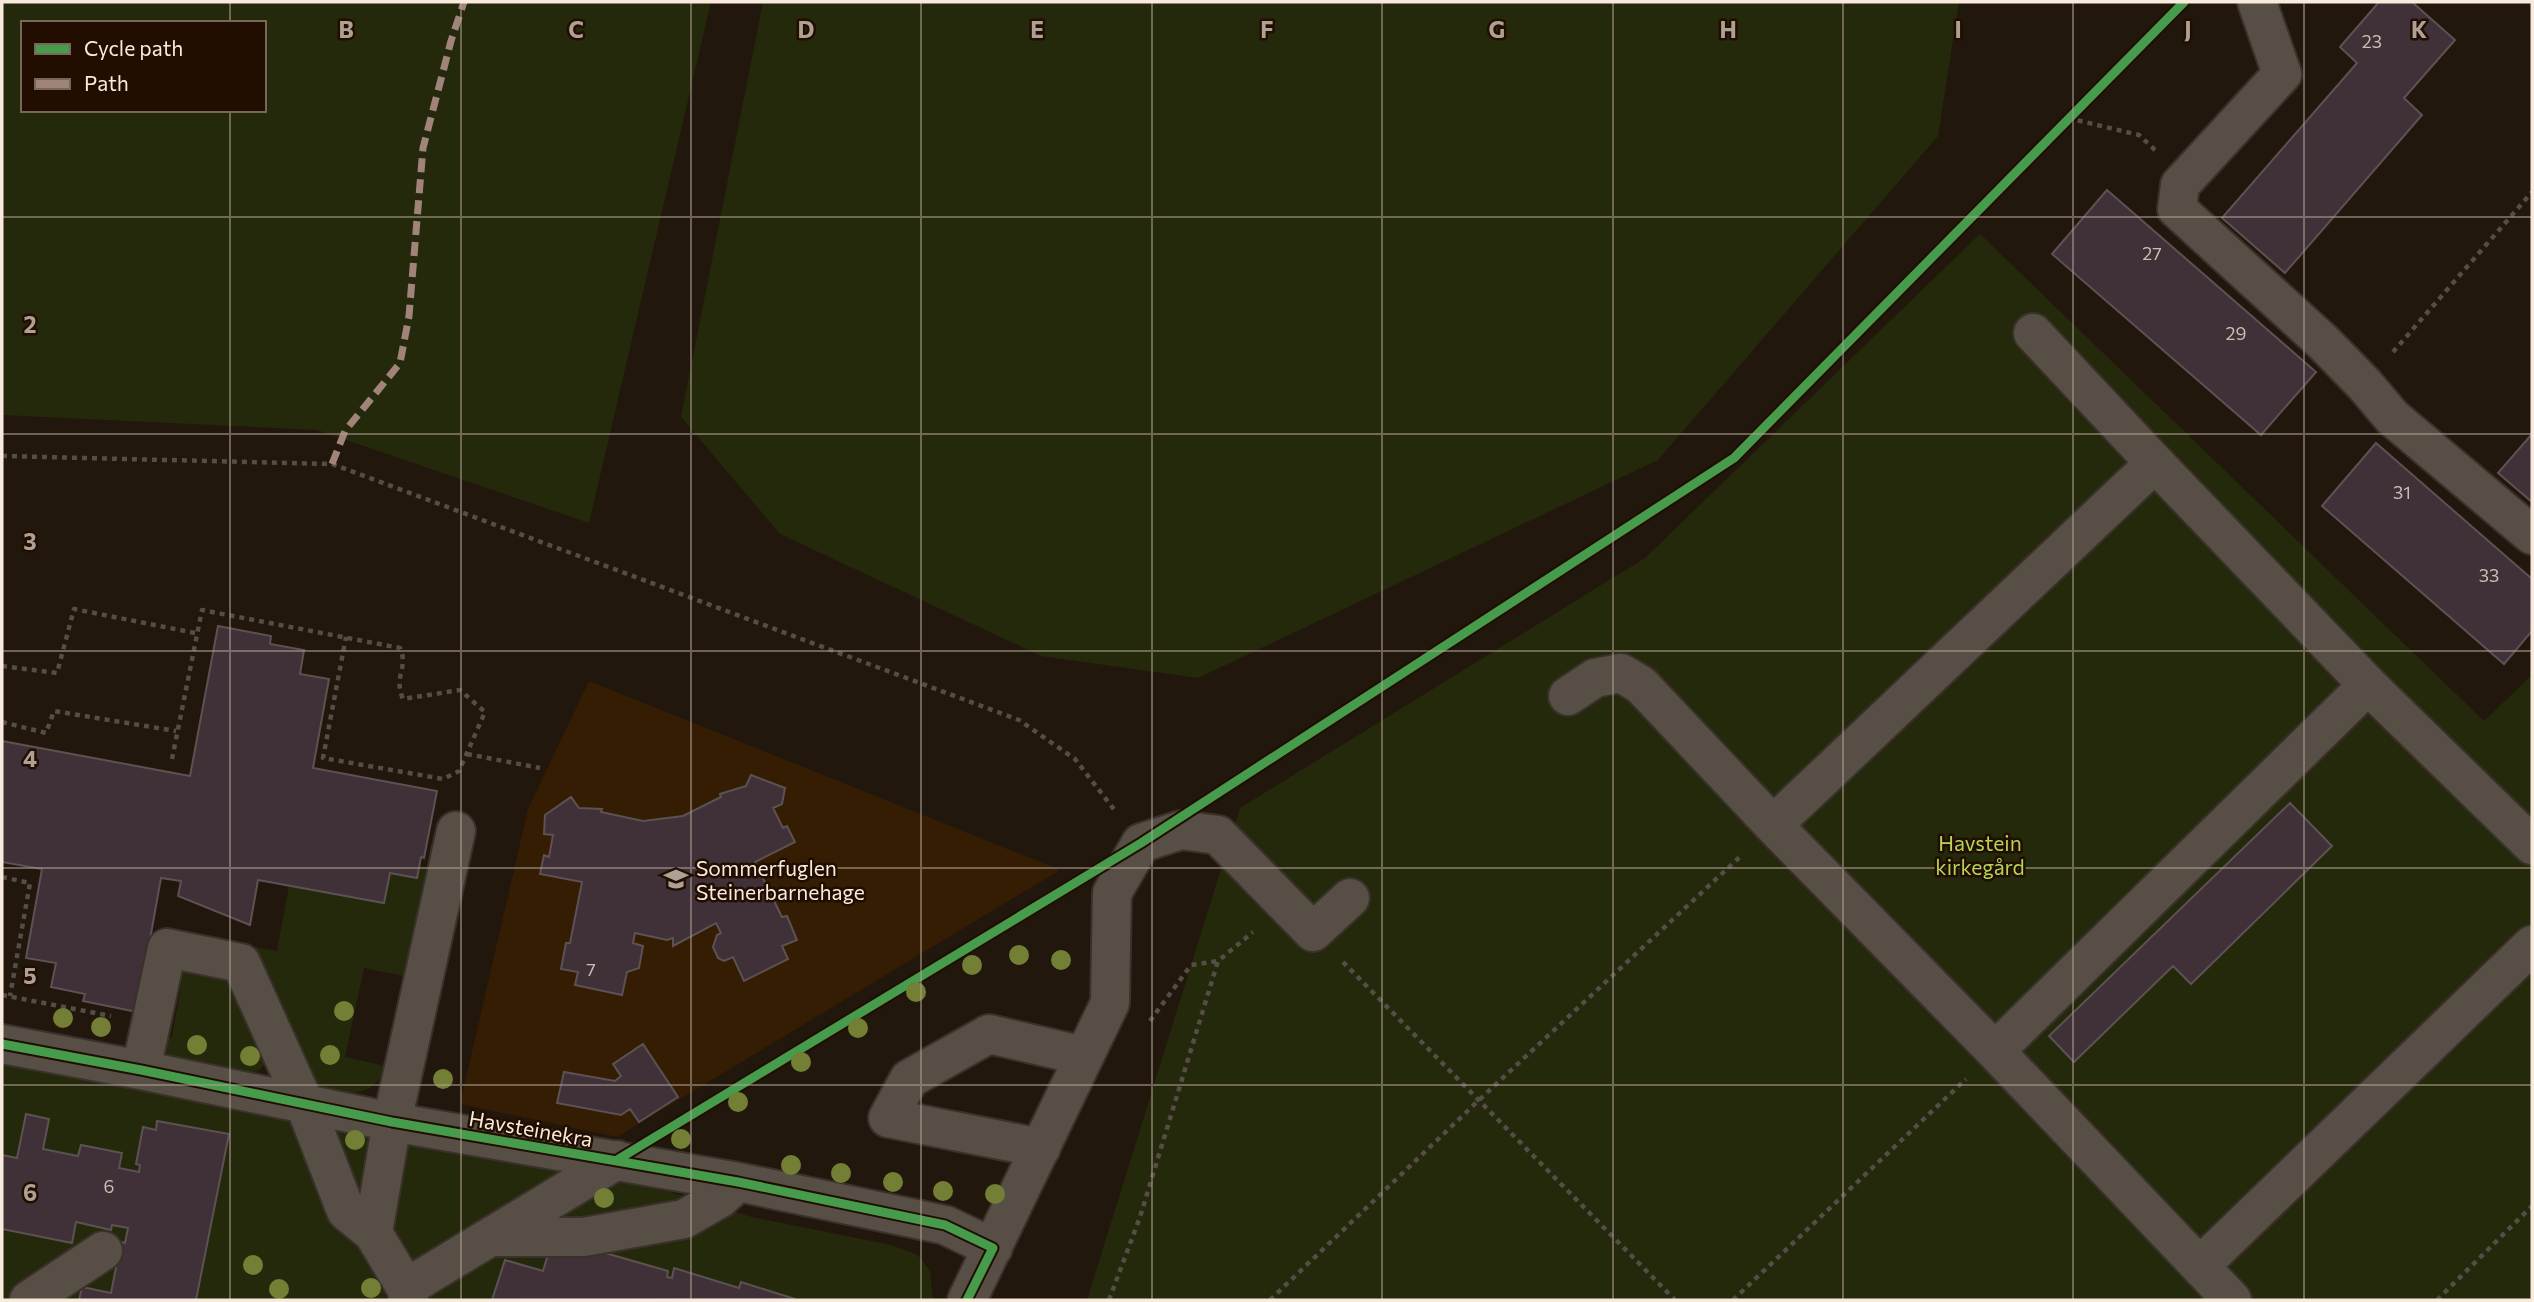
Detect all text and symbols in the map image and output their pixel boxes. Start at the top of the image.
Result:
text: B [338,15,354,43]
text: C [568,15,584,43]
text: D [798,15,815,43]
text: E [1030,15,1044,43]
text: F [1260,15,1274,43]
text: G [1489,15,1505,43]
text: H [1719,15,1737,43]
text: I [1954,15,1962,43]
text: J [2184,15,2192,43]
text: K [2411,15,2427,43]
legend [21,21,266,112]
house number: 23 [2362,30,2382,52]
text: Cycle path [84,35,183,60]
text: Path [84,70,129,95]
house number: 27 [2142,242,2162,264]
text: 2 [23,310,37,338]
house number: 29 [2226,322,2246,344]
house number: 31 [2393,481,2411,503]
text: 3 [23,527,37,555]
house number: 33 [2479,564,2499,586]
text: 4 [23,744,37,772]
park label: Havstein kirkegård [1935,830,2025,879]
place label: Sommerfuglen Steinerbarnehage [696,855,865,904]
school or university icon: Sommerfuglen Steinerbarnehage [662,865,690,893]
house number: 7 [586,958,596,980]
text: 5 [23,961,37,989]
street label: Havsteinekra [467,1105,595,1151]
house number: 6 [104,1175,114,1197]
text: 6 [23,1178,37,1206]

